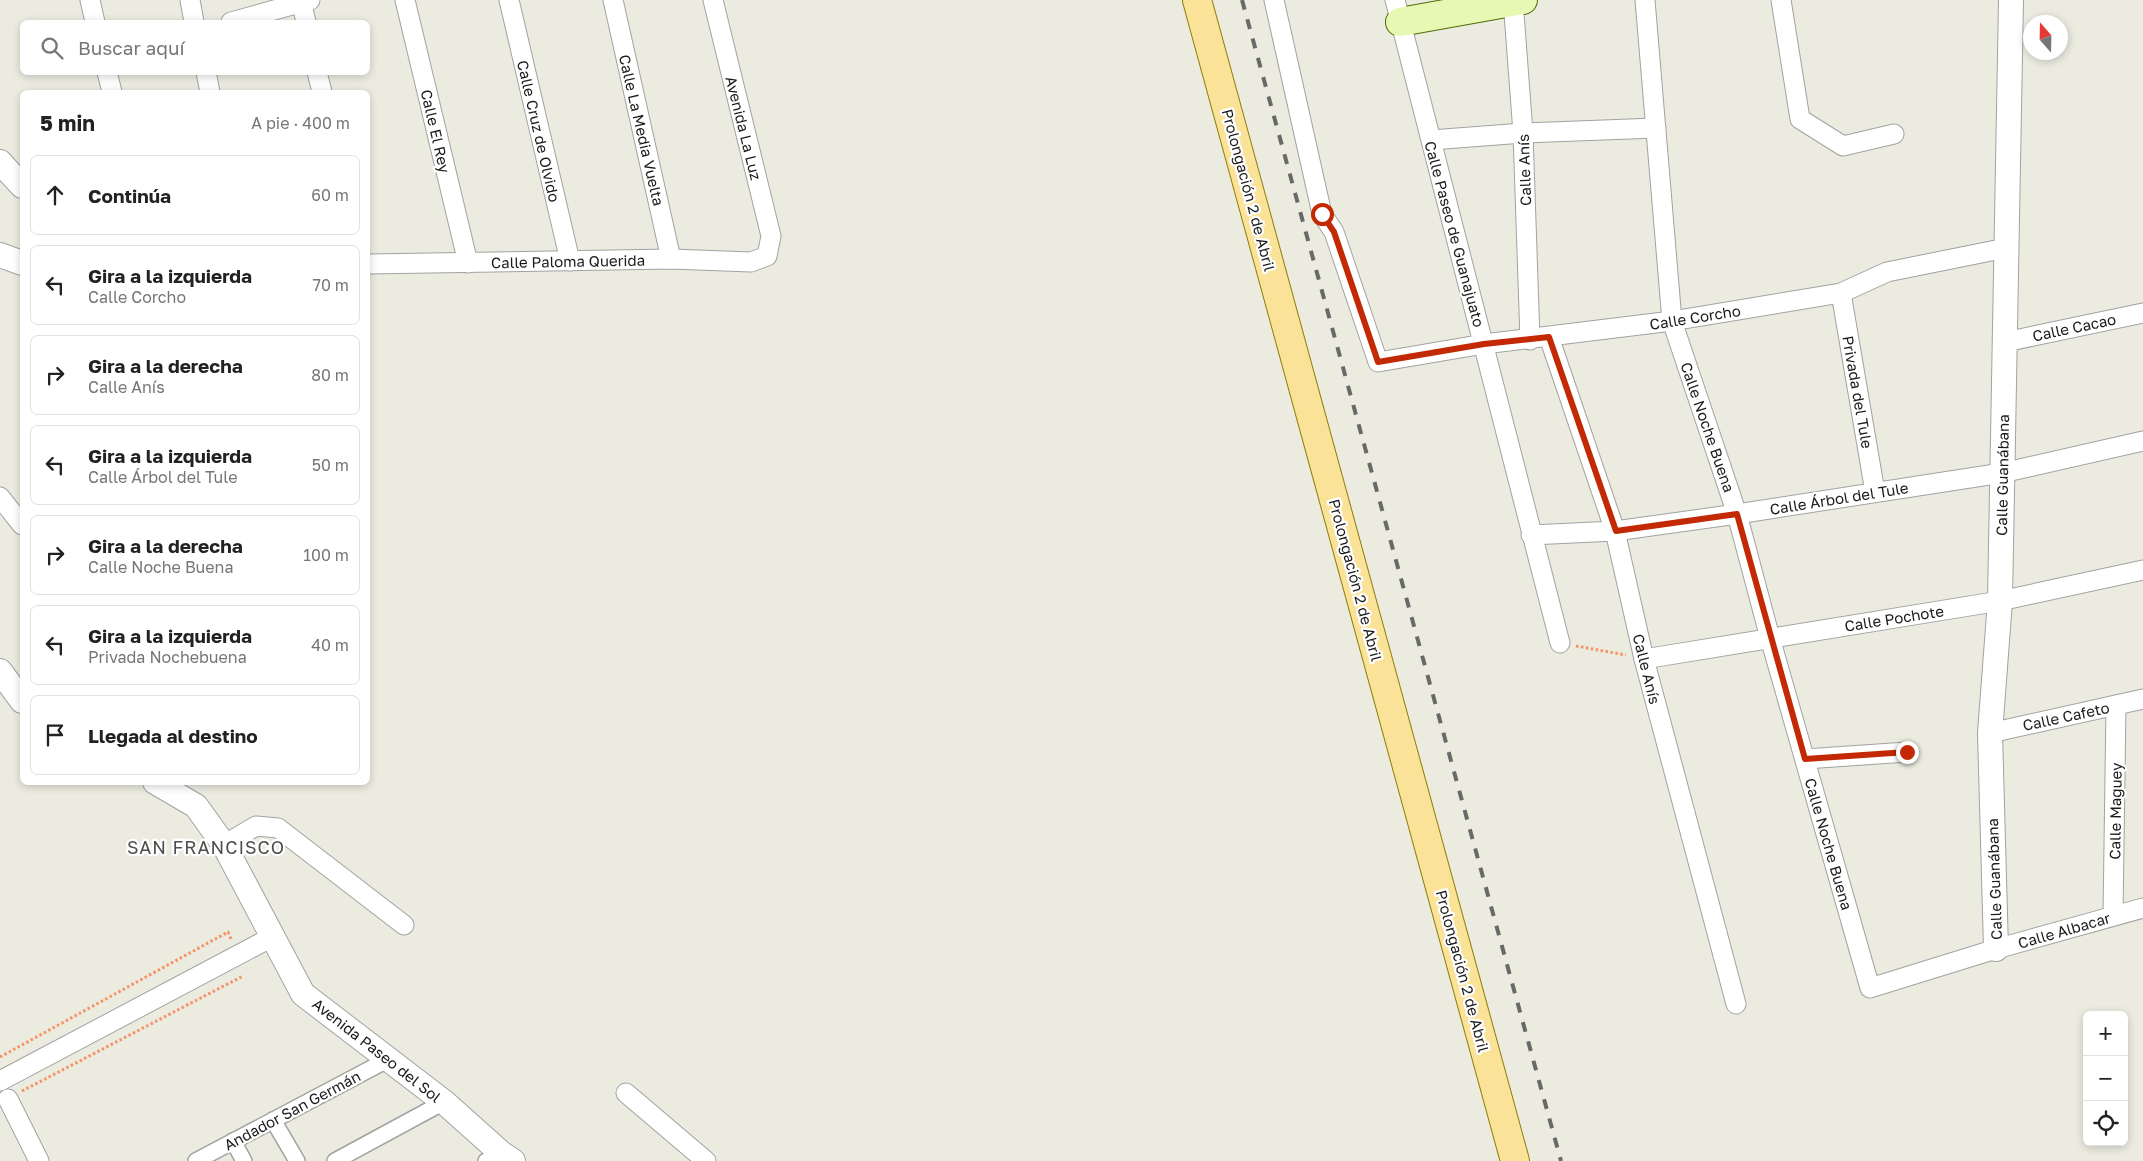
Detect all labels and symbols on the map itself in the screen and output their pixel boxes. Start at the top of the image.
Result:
north arrow [2023,15,2068,60]
street label: Calle La Media Vuelta [616,53,668,207]
street label: Calle Cruz de Olvido [514,58,564,204]
street label: Avenida La Luz [722,74,766,182]
street label: Calle El Rey [418,87,454,175]
street label: Prolongación 2 de Abril [1219,107,1279,273]
street label: Calle Anís [1514,134,1534,206]
street label: Calle Paseo de Guanajuato [1421,139,1489,329]
route start [1311,203,1334,226]
street label: Calle Paloma Querida [491,251,645,271]
street label: Calle Corcho [1648,301,1742,333]
street label: Calle Cacao [2031,309,2117,345]
street label: Privada del Tule [1839,334,1877,450]
street label: Calle Noche Buena [1677,360,1739,494]
street label: Calle Guanábana [1992,414,2012,536]
street label: Calle Árbol del Tule [1768,478,1910,518]
street label: Prolongación 2 de Abril [1326,497,1386,663]
street label: Calle Pochote [1843,601,1945,635]
street label: Calle Anís [1630,632,1664,706]
street label: Calle Cafeto [2021,698,2111,734]
route end [1896,741,1919,764]
street label: Calle Maguey [2105,762,2125,860]
street label: Calle Noche Buena [1802,776,1856,912]
street label: Calle Guanábana [1983,818,2005,940]
district label: SAN FRANCISCO [127,836,285,858]
street label: Prolongación 2 de Abril [1433,888,1493,1054]
street label: Calle Albacar [2016,908,2112,952]
street label: Avenida Paseo del Sol [309,994,445,1106]
street label: Andador San Germán [221,1066,363,1154]

